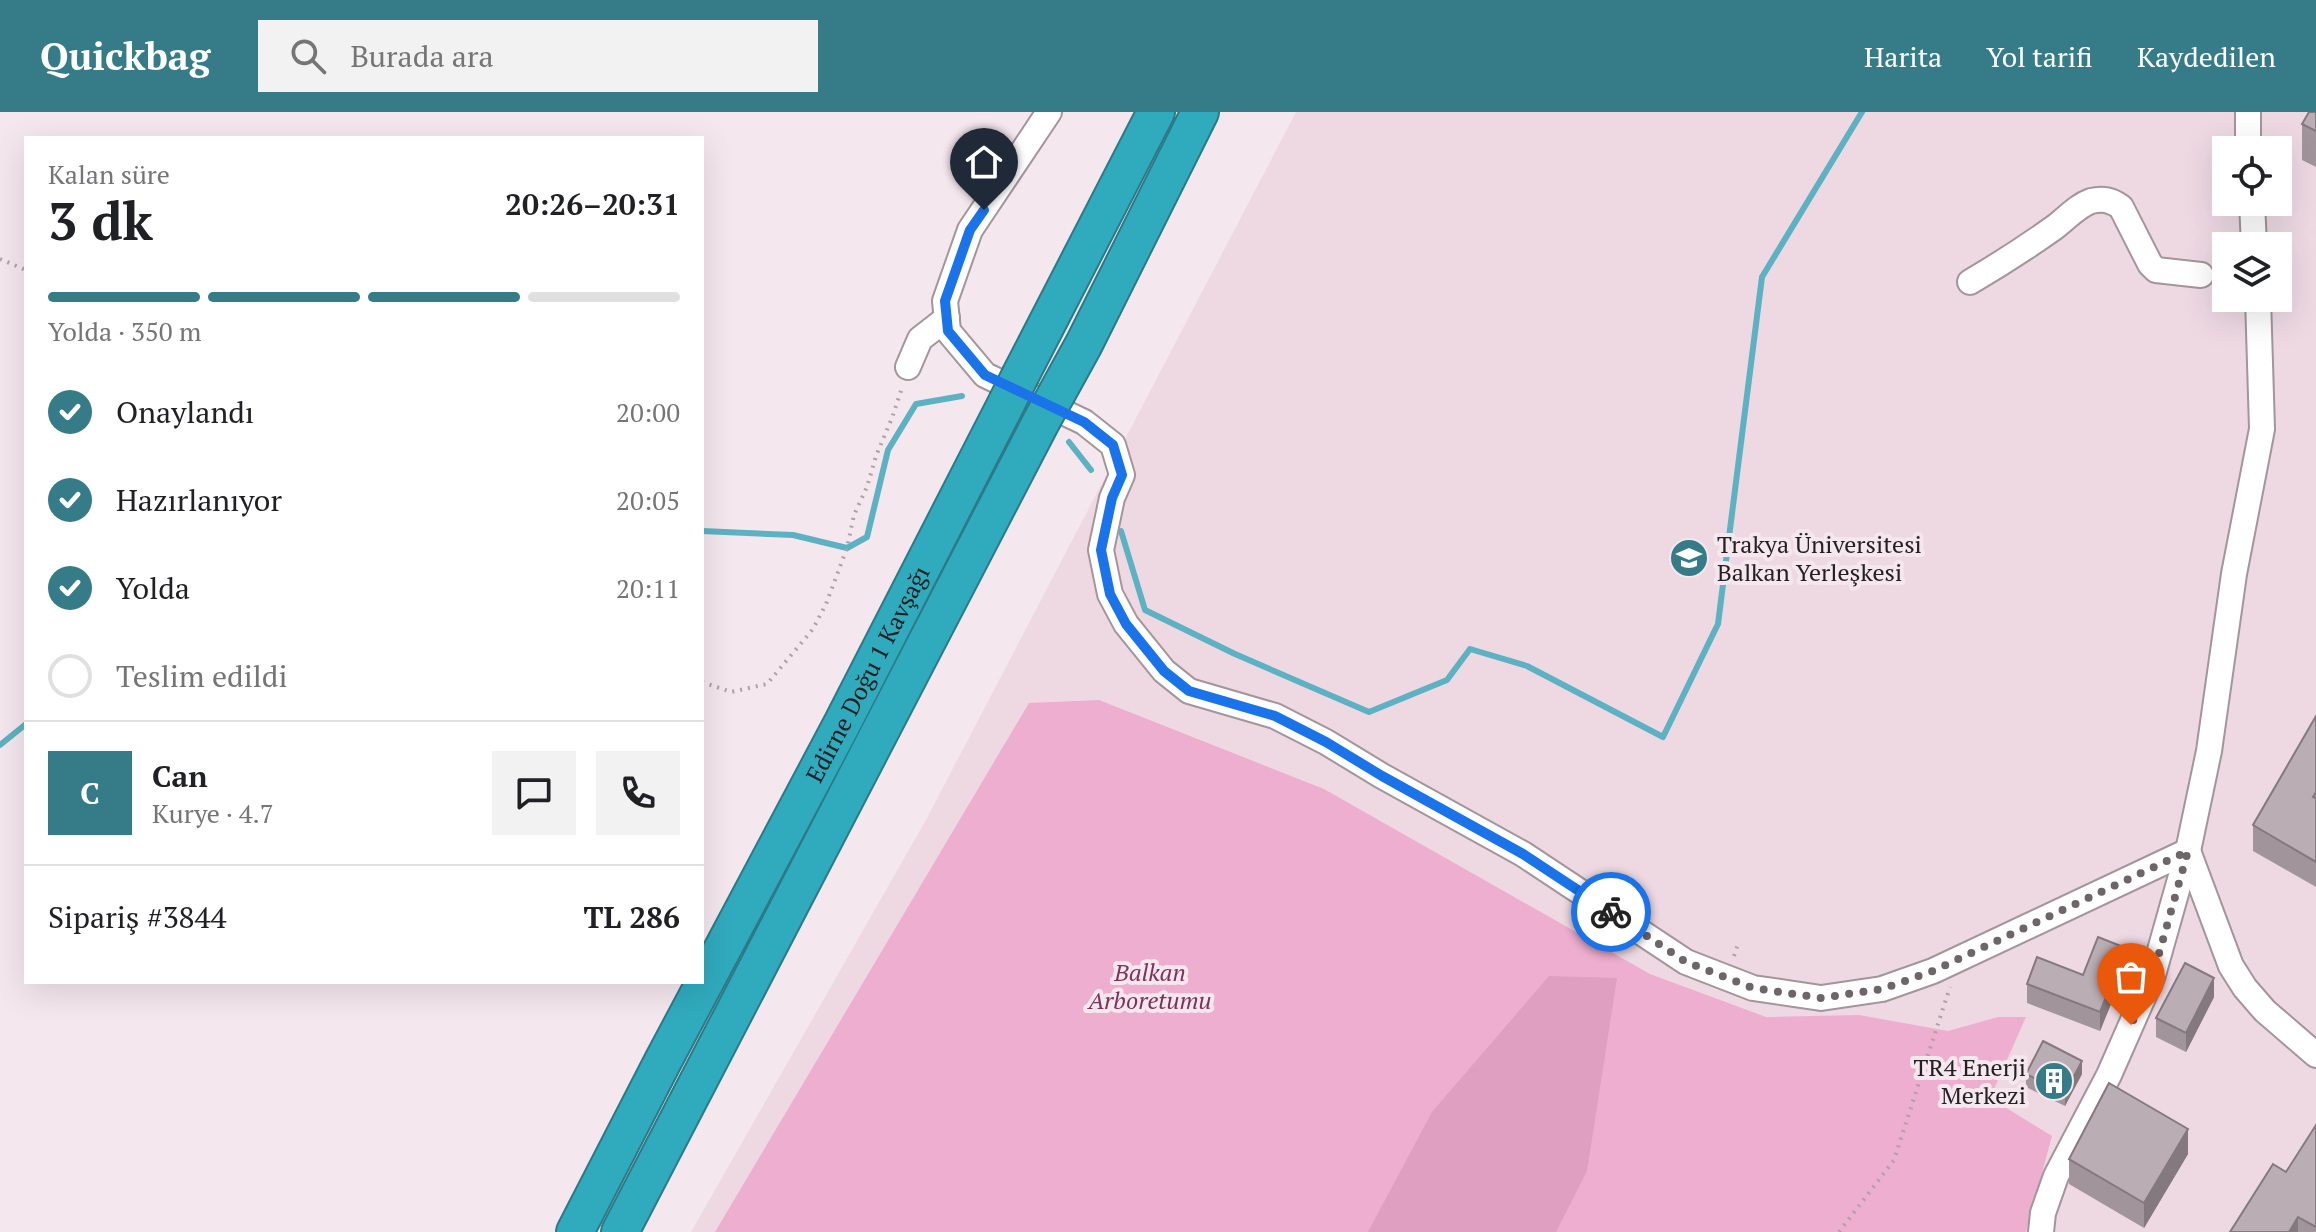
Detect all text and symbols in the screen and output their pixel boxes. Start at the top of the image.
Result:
search box [258,20,818,92]
text: Quickbag [40,31,210,81]
icon: search [286,34,330,78]
text: Burada ara [350,36,494,76]
text: Harita [1864,38,1942,75]
text: Yol tarifi [1986,38,2093,75]
text: Kaydedilen [2137,38,2276,75]
pin [950,128,1018,210]
map controls [2212,136,2292,312]
button: locate [2212,136,2292,216]
icon: home [962,140,1006,184]
text: Kalan süre [48,157,170,191]
text: 20:26–20:31 [505,184,680,224]
text: 3 dk [48,186,153,255]
button: layers [2212,232,2292,312]
text: Yolda · 350 m [48,314,201,348]
icon: check [48,390,92,434]
text: Onaylandı [116,392,254,432]
text: 20:00 [616,395,680,429]
icon: check [48,478,92,522]
text: Hazırlanıyor [116,480,282,520]
text: 20:05 [616,483,680,517]
place label: Trakya Üniversitesi Balkan Yerleşkesi [1717,528,1922,588]
school or university icon: Trakya Üniversitesi Balkan Yerleşkesi [1668,537,1710,579]
street label: Edirne Doğu 1 Kavşağı [798,560,936,788]
icon: check [48,566,92,610]
text: Yolda [116,568,190,608]
text: 20:11 [616,571,680,605]
text: Teslim edildi [116,656,287,696]
button: chat [492,751,576,835]
button: phone [596,751,680,835]
text: Can [152,756,208,796]
text: C [80,773,100,813]
text: Kurye · 4.7 [152,796,274,830]
courier [1571,872,1651,952]
icon: bike [1589,890,1633,934]
text: Sipariş #3844 [48,897,227,937]
text: TL 286 [584,897,680,937]
pin [2097,943,2165,1025]
icon: bag [2109,955,2153,999]
park label: Balkan Arboretumu [1086,956,1212,1016]
place label: TR4 Enerji Merkezi [1914,1051,2026,1111]
building icon: TR4 Enerji Merkezi [2033,1060,2075,1102]

